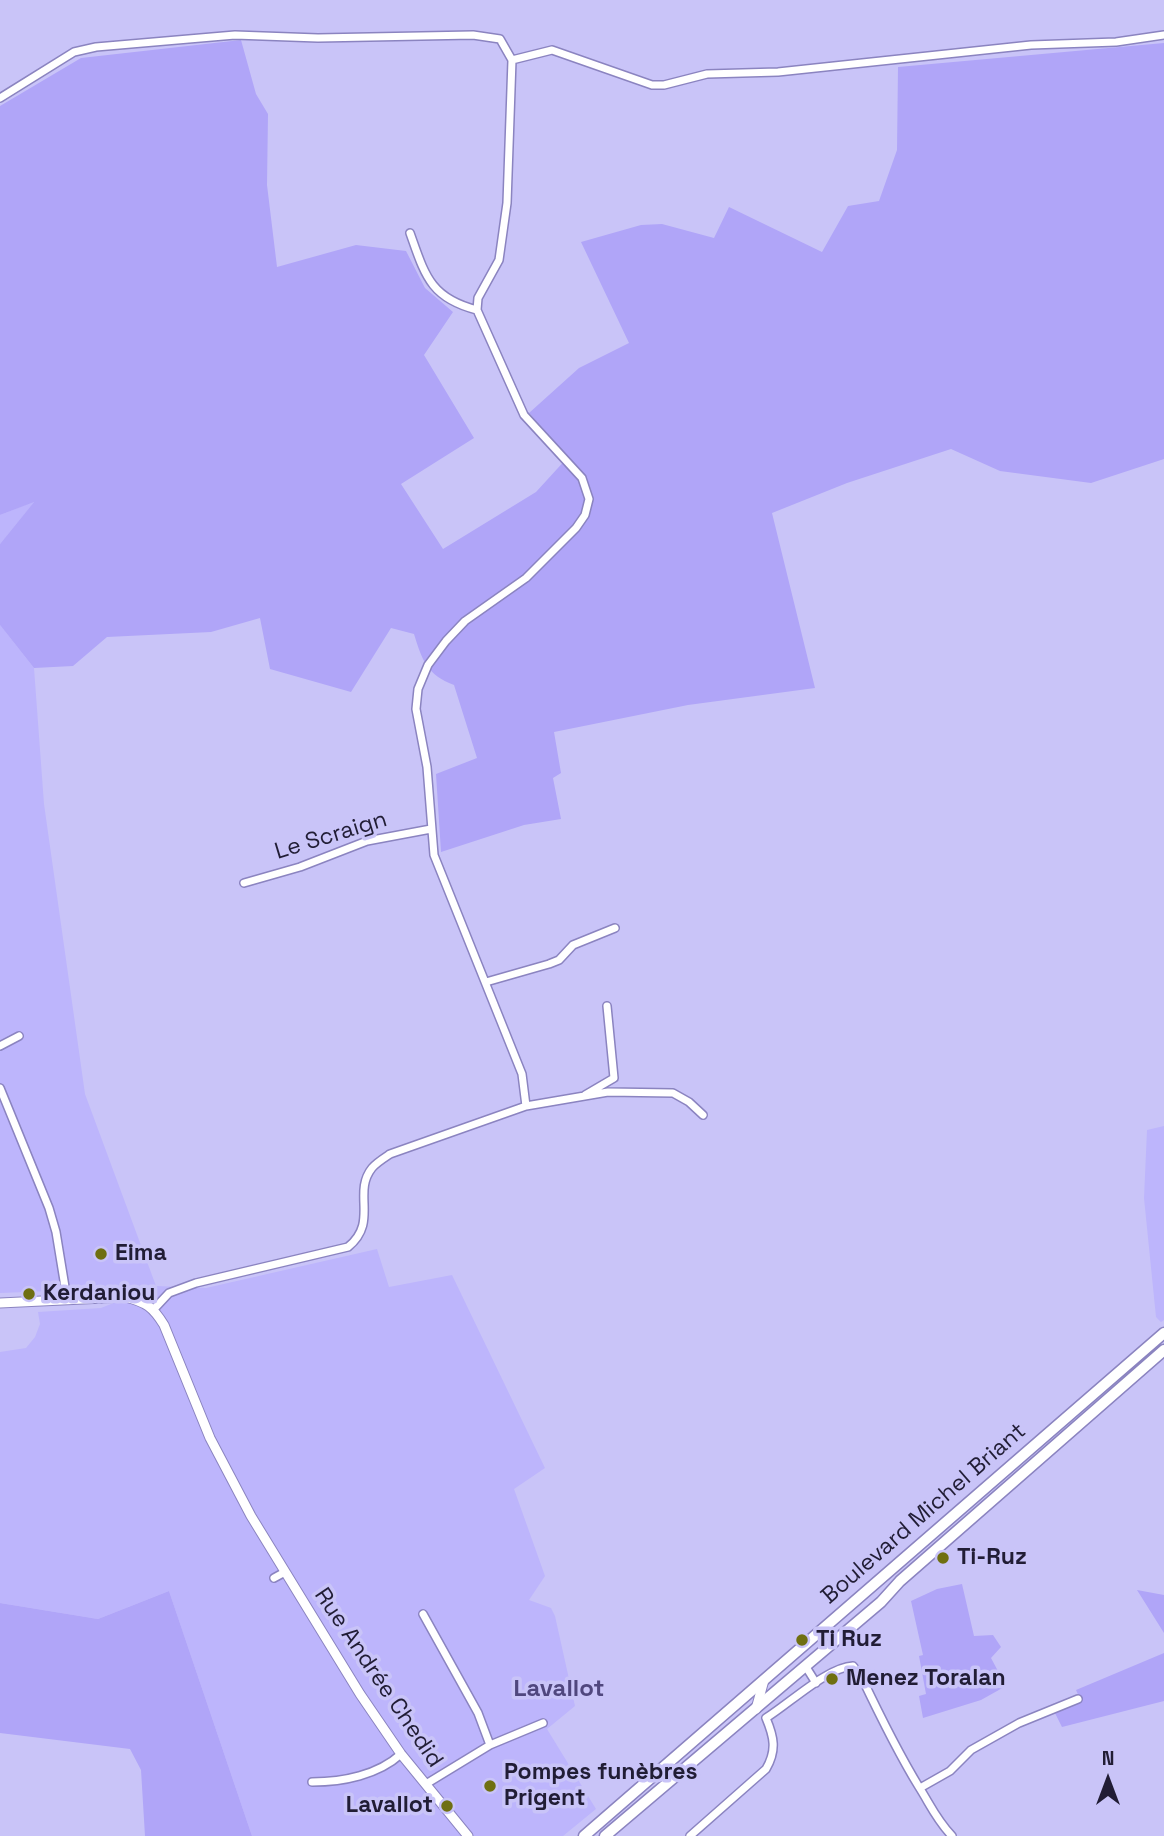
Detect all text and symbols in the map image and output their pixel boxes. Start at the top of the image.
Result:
street label: Le Scraign [272,806,390,866]
place label: Eima [115,1240,167,1268]
marker: Eima [93,1246,109,1262]
place label: Kerdaniou [43,1280,156,1308]
marker: Kerdaniou [21,1286,37,1302]
street label: Boulevard Michel Briant [816,1418,1032,1610]
place label: Ti-Ruz [957,1544,1027,1572]
marker: Ti-Ruz [935,1550,951,1566]
street label: Rue Andrée Chedid [308,1583,448,1773]
place label: Ti Ruz [816,1626,882,1654]
marker: Ti Ruz [794,1632,810,1648]
place label: Menez Toralan [846,1665,1006,1693]
marker: Menez Toralan [824,1671,840,1687]
district label: Lavallot [514,1675,604,1703]
north arrow [1073,1745,1143,1815]
text: N [1102,1746,1114,1771]
place label: Pompes funèbres Prigent [504,1759,697,1813]
marker: Pompes funèbres Prigent [482,1778,498,1794]
place label: Lavallot [346,1792,433,1820]
marker: Lavallot [439,1798,455,1814]

